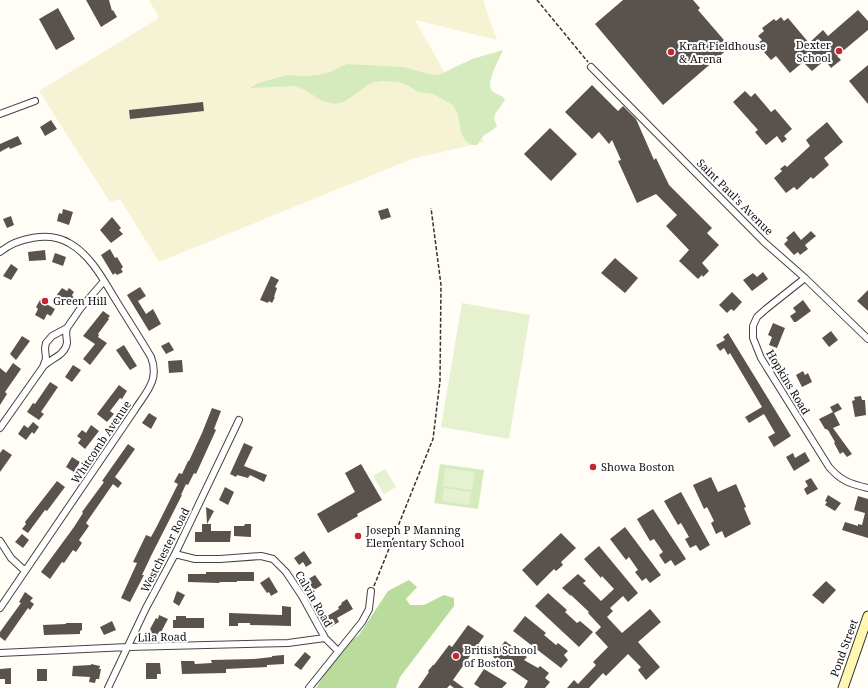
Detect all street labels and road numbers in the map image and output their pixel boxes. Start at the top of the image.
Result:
street label: Saint Paul's Avenue [694,155,777,238]
street label: Hopkins Road [763,346,814,417]
street label: Whitcomb Avenue [67,397,134,486]
street label: Westchester Road [137,505,192,595]
street label: Calvin Road [292,568,337,630]
street label: Pond Street [826,617,861,679]
street label: Lila Road [137,629,187,644]

